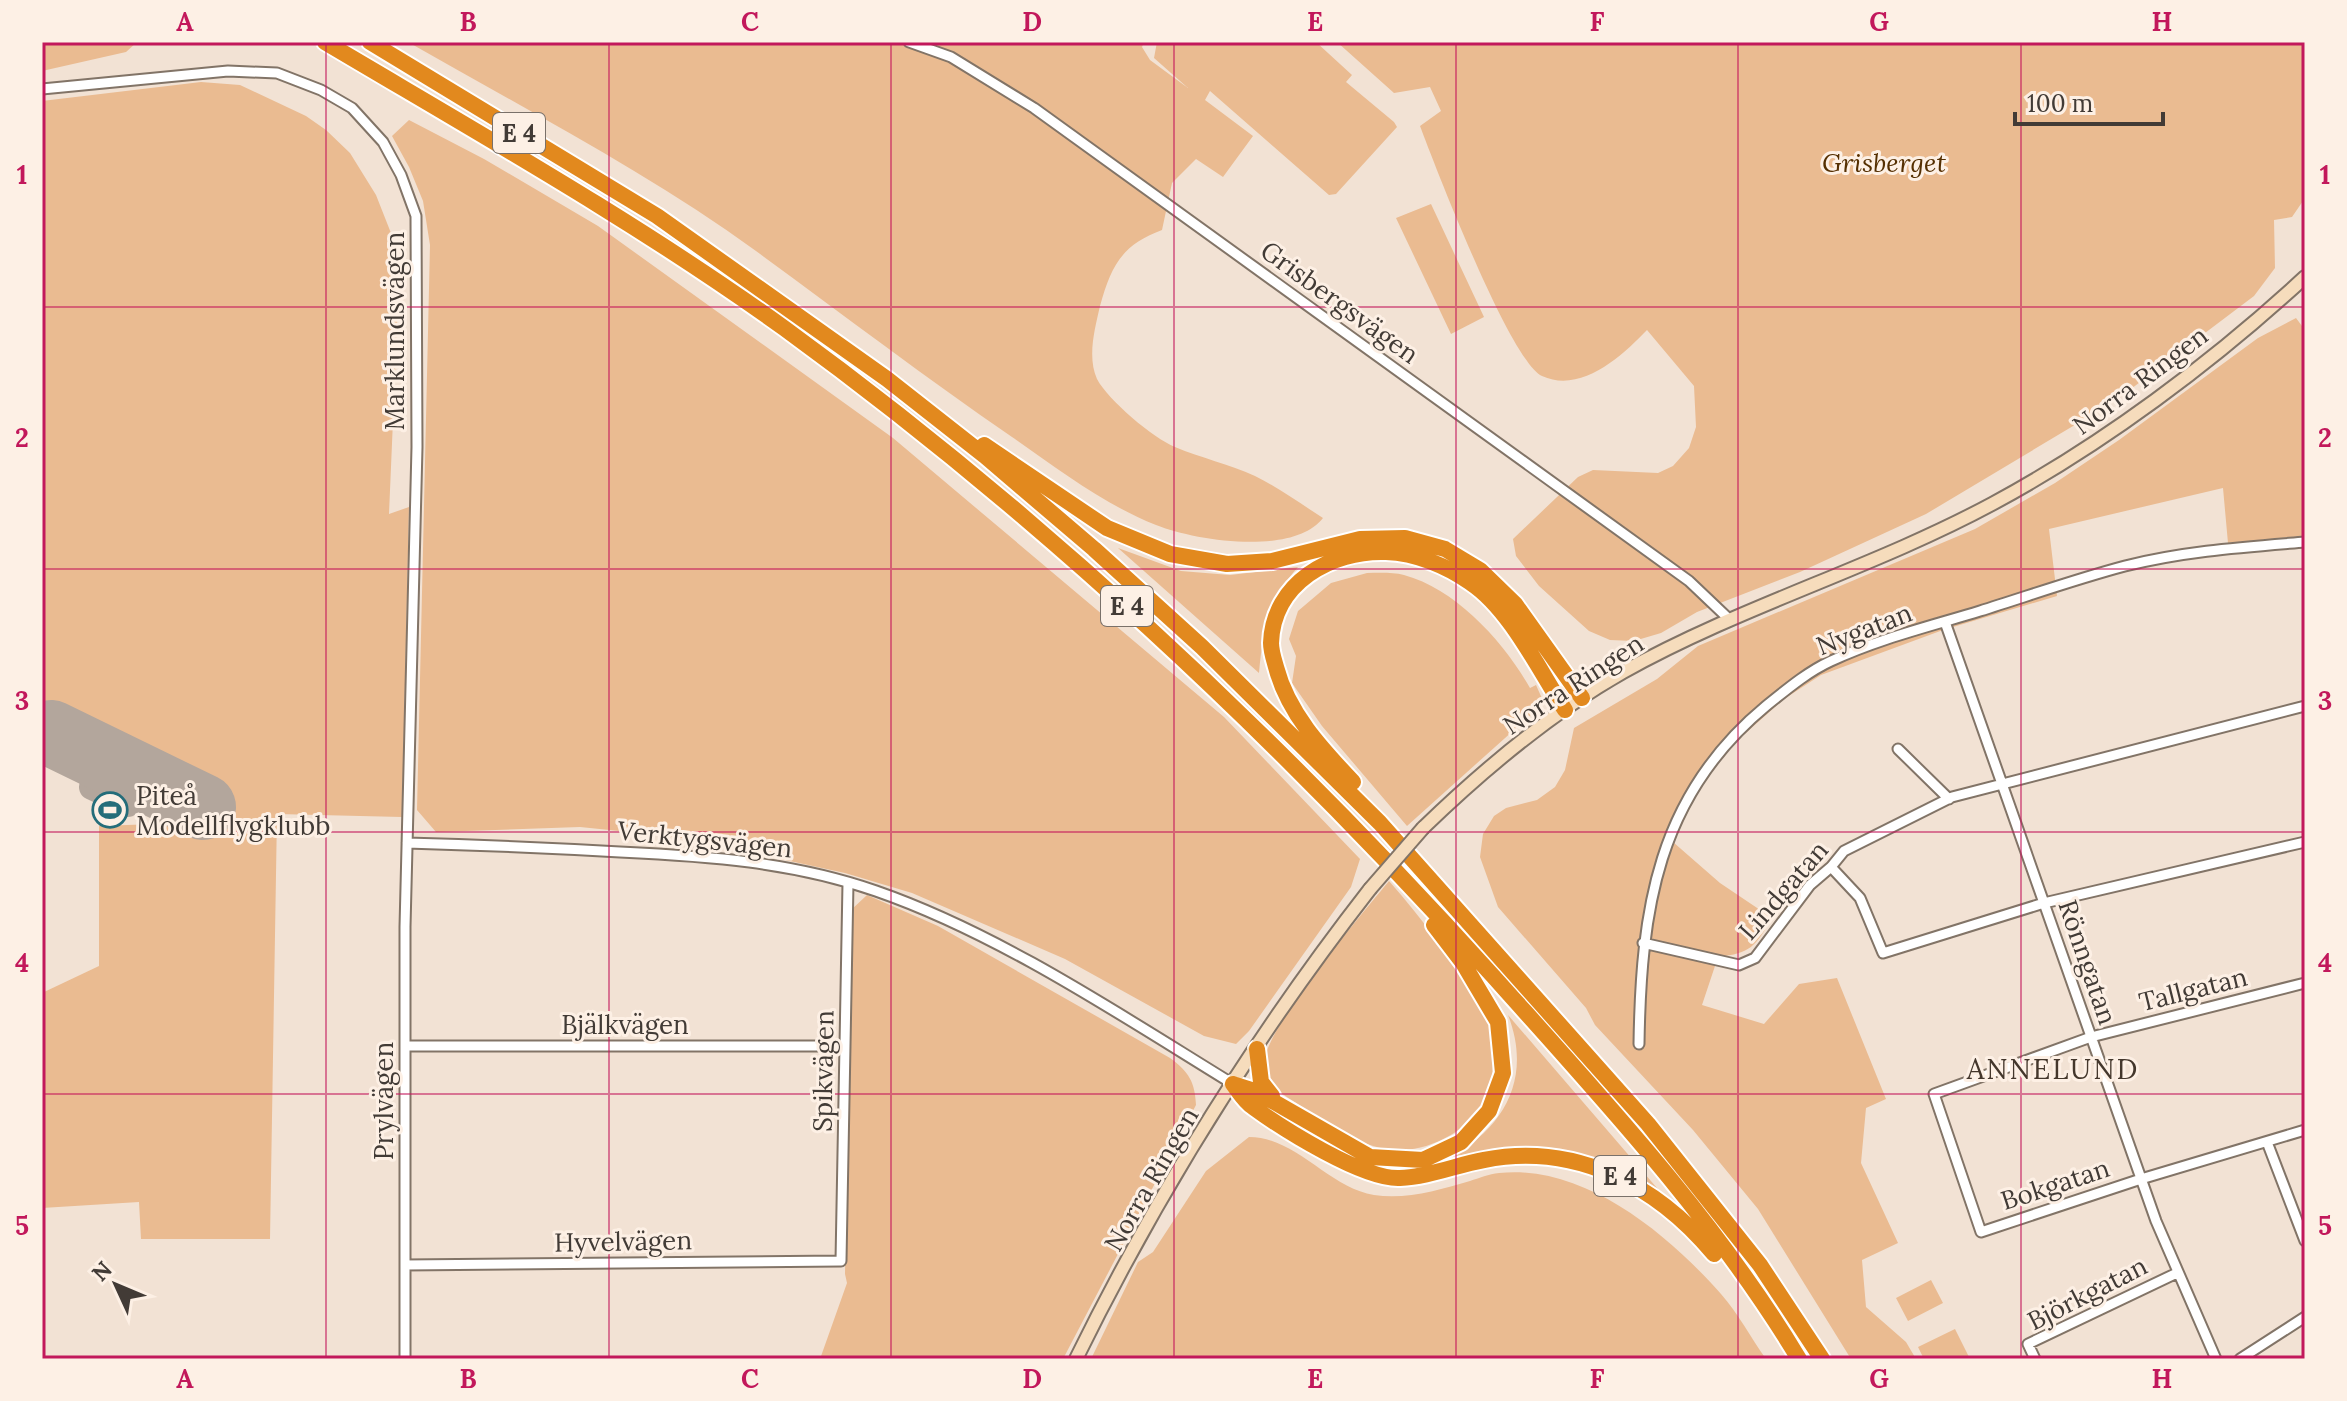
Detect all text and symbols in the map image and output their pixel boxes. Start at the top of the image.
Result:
text: A [176,5,194,38]
text: B [459,5,477,38]
text: C [741,5,759,38]
text: D [1022,5,1042,38]
text: E [1307,5,1323,38]
text: F [1590,5,1605,38]
text: G [1869,5,1889,38]
text: H [2152,5,2172,38]
scale bar [2015,76,2163,126]
text: 100 m [2027,88,2093,119]
road number: E 4 [493,113,545,153]
park label: Grisberget [1822,146,1946,179]
text: 1 [17,158,27,191]
text: 1 [2320,158,2330,191]
street label: Marklundsvägen [378,232,411,430]
street label: Grisbergsvägen [1254,234,1426,370]
street label: Norra Ringen [2066,318,2214,442]
text: 2 [15,421,29,454]
text: 2 [2318,421,2332,454]
road number: E 4 [1101,586,1153,626]
street label: Nygatan [1811,596,1917,662]
street label: Norra Ringen [1497,626,1649,742]
text: 3 [15,684,29,717]
text: 3 [2318,684,2332,717]
place label: Piteå Modellflygklubb [136,779,330,842]
sports icon: Piteå Modellflygklubb [91,791,129,829]
street label: Verktygsvägen [615,813,794,865]
street label: Lindgatan [1731,834,1835,946]
street label: Rönngatan [2051,895,2125,1029]
text: 4 [15,946,29,979]
text: 4 [2318,946,2332,979]
street label: Tallgatan [2135,960,2251,1018]
street label: Bjälkvägen [561,1008,689,1041]
street label: Spikvägen [805,1010,841,1132]
street label: Prylvägen [367,1042,400,1160]
district label: ANNELUND [1966,1051,2139,1087]
street label: Norra Ringen [1096,1101,1206,1257]
street label: Bokgatan [1997,1151,2113,1217]
road number: E 4 [1594,1156,1646,1196]
text: 5 [15,1209,29,1242]
text: 5 [2318,1209,2332,1242]
street label: Hyvelvägen [554,1223,692,1259]
north arrow [76,1245,156,1325]
street label: Björkgatan [2022,1249,2152,1337]
text: N [86,1255,118,1287]
text: A [176,1362,194,1395]
text: B [459,1362,477,1395]
text: C [741,1362,759,1395]
text: D [1022,1362,1042,1395]
text: E [1307,1362,1323,1395]
text: F [1590,1362,1605,1395]
text: G [1869,1362,1889,1395]
text: H [2152,1362,2172,1395]

